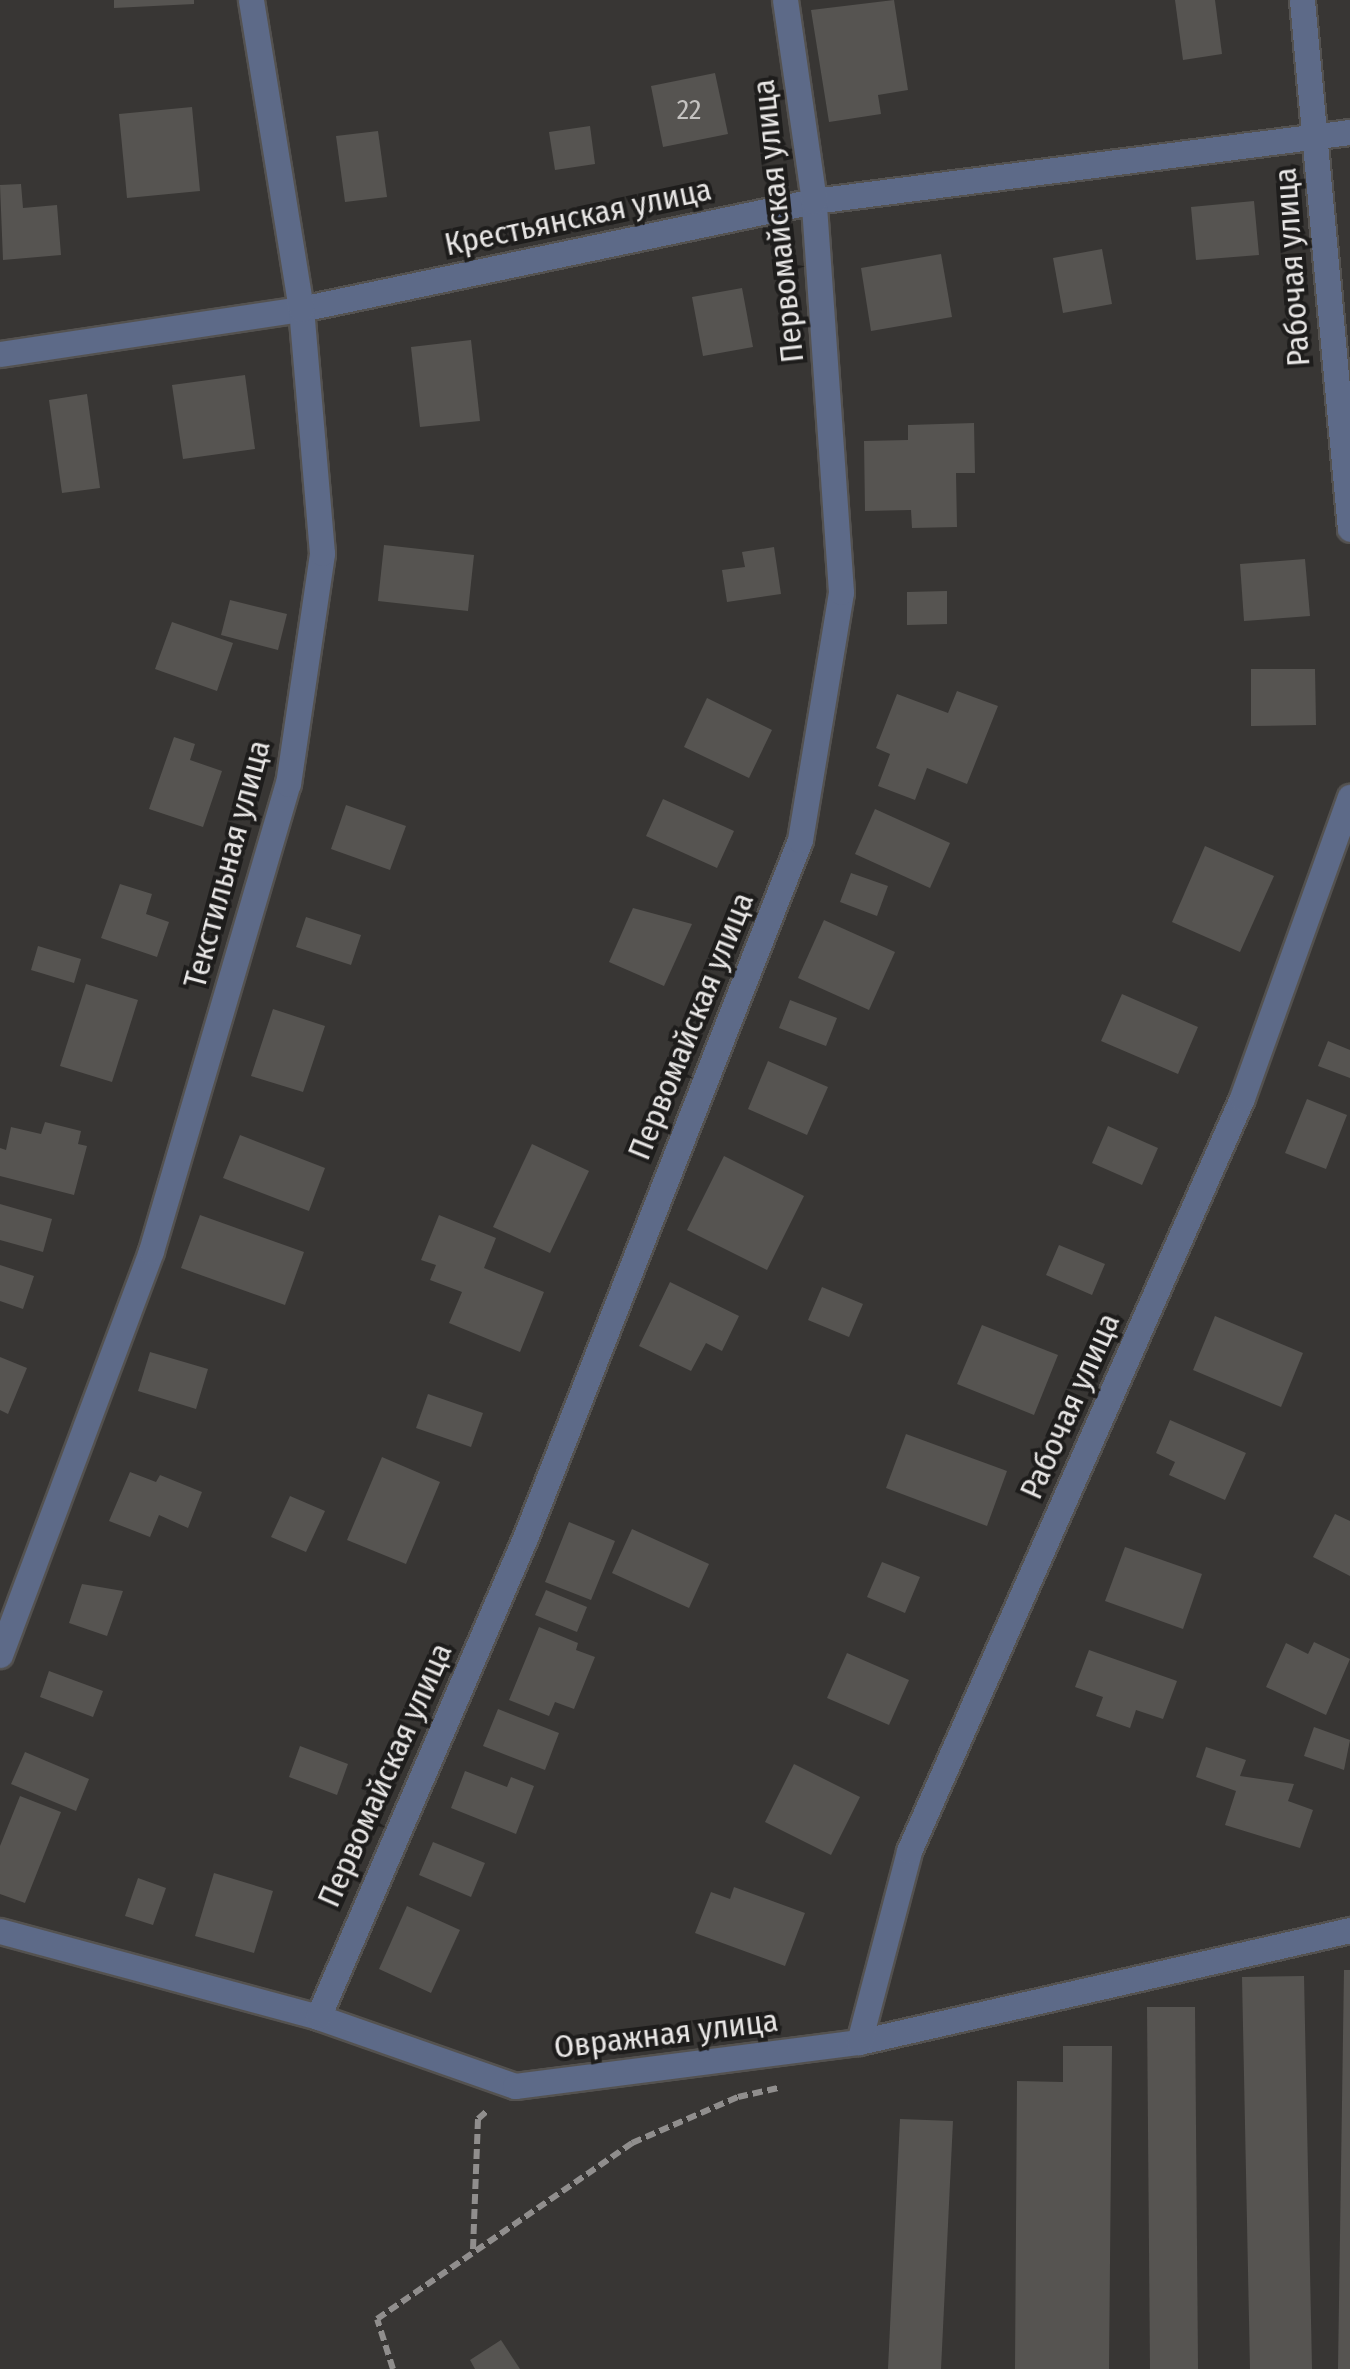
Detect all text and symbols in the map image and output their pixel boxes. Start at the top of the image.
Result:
street label: Первомайская улица [744,77,812,365]
house number: 22 [677,93,701,127]
street label: Рабочая улица [1266,166,1318,368]
street label: Крестьянская улица [441,170,715,264]
street label: Текстильная улица [175,736,279,992]
street label: Первомайская улица [620,887,762,1165]
street label: Рабочая улица [1012,1307,1128,1505]
street label: Первомайская улица [310,1637,460,1913]
street label: Овражная улица [552,2001,780,2067]

